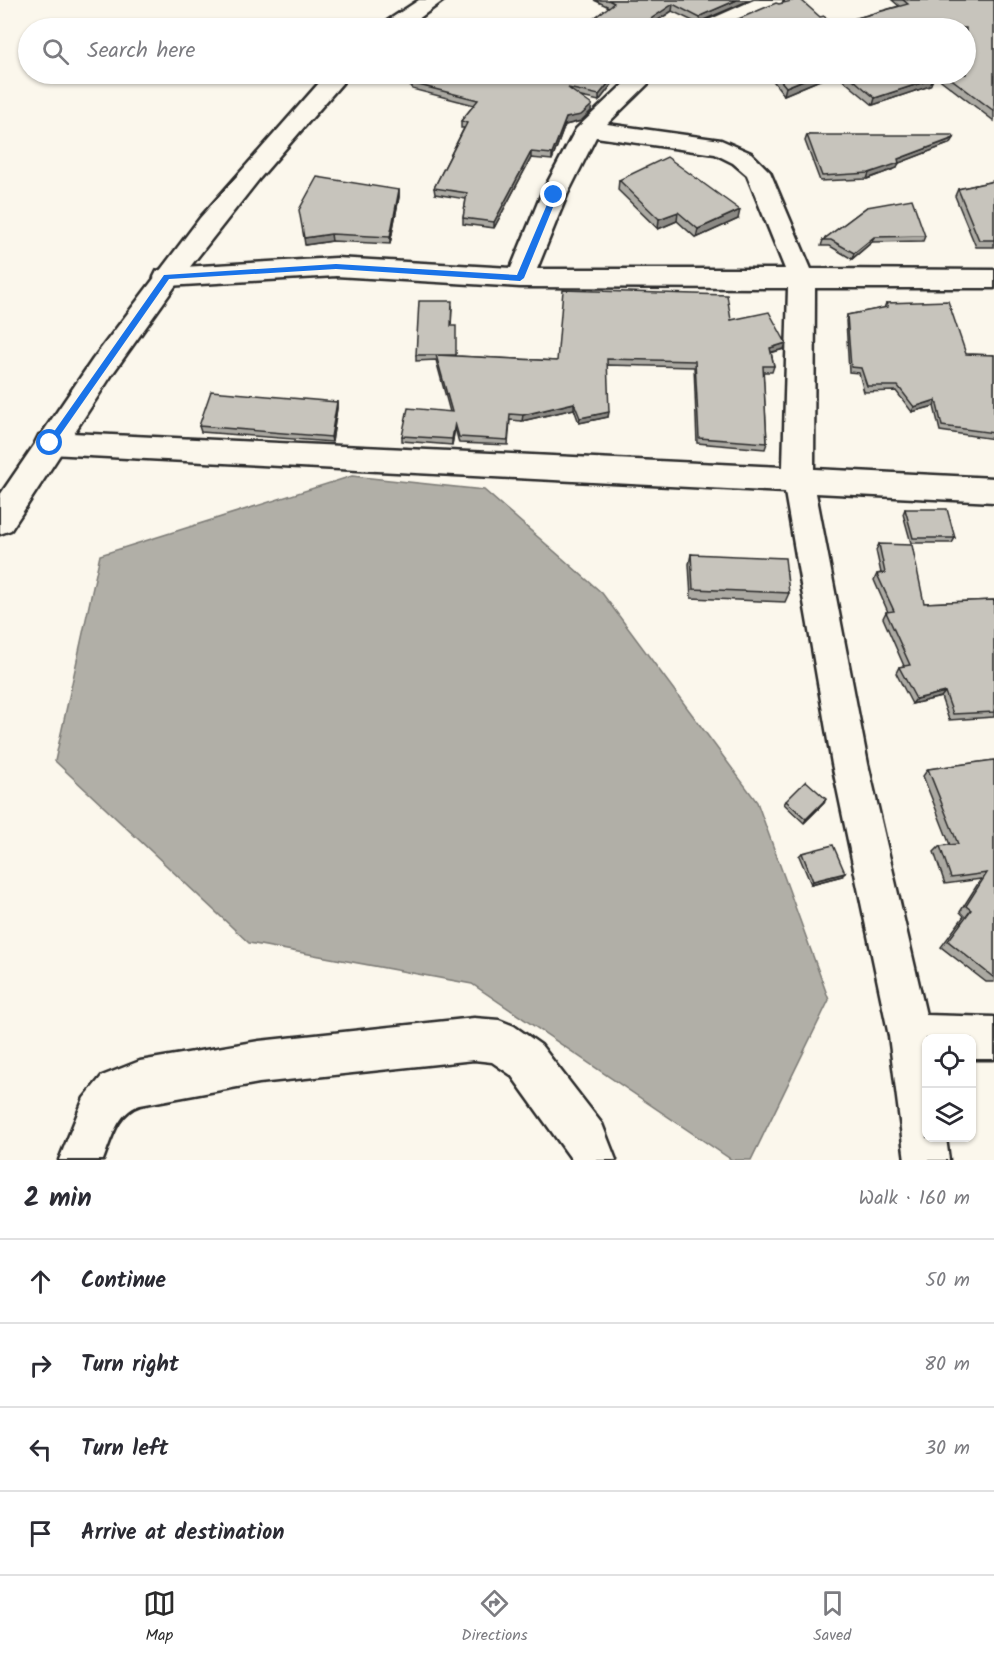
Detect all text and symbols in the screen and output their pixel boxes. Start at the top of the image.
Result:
search box [18,18,976,84]
text: Search here [87,34,195,69]
icon: search [39,35,72,68]
route end [540,181,566,207]
route start [36,429,62,455]
map controls [922,1034,976,1142]
button: locate [922,1034,976,1088]
button: layers [922,1088,976,1142]
text: 2 min [24,1178,92,1220]
text: Walk · 160 m [859,1183,970,1215]
text: Continue [81,1264,166,1299]
icon: ahead [24,1265,57,1298]
text: 50 m [925,1265,970,1297]
text: Turn right [81,1348,179,1383]
icon: right [24,1349,57,1382]
text: 80 m [924,1349,970,1381]
text: Turn left [81,1432,168,1467]
icon: left [24,1433,57,1466]
text: 30 m [925,1433,970,1465]
text: Arrive at destination [81,1516,284,1551]
icon: arrive [24,1517,57,1550]
tab: Map [143,1587,176,1648]
tab: Directions [461,1587,528,1648]
tab: Saved [813,1587,851,1648]

